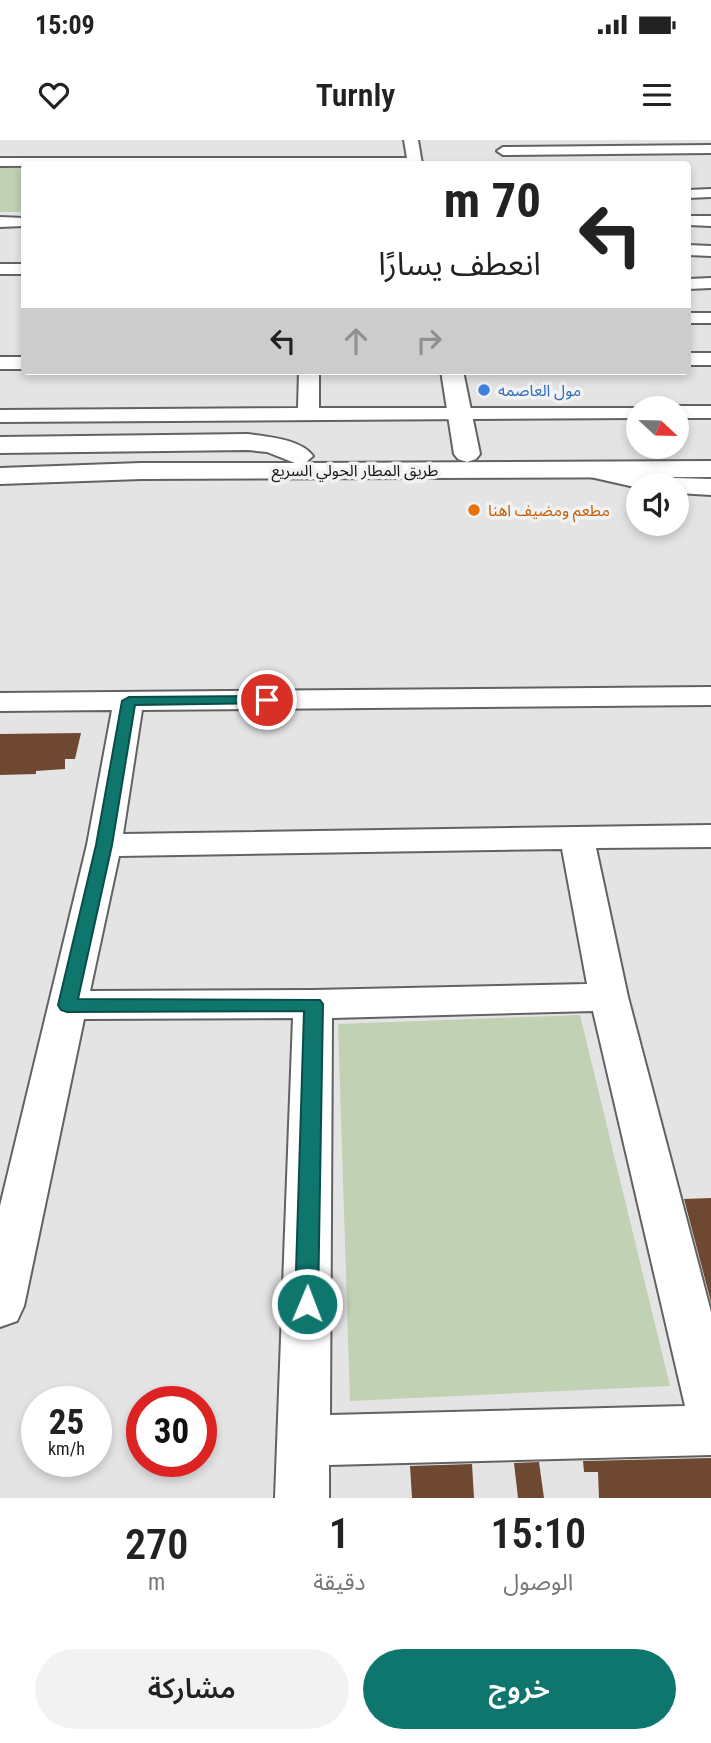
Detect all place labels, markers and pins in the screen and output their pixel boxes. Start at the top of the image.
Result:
place label: مول العاصمه [498,381,581,401]
marker: مول العاصمه [476,382,492,398]
place label: مطعم ومضيف اهنا [488,501,610,523]
marker: مطعم ومضيف اهنا [466,502,482,518]
pin [237,670,297,730]

